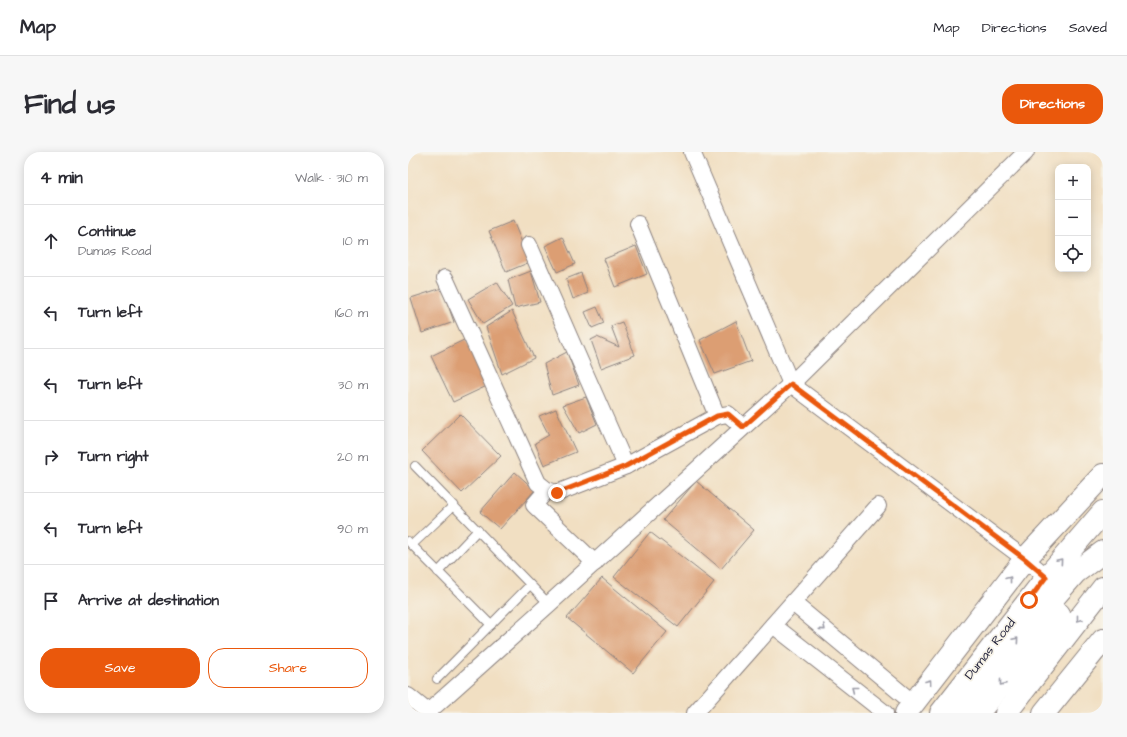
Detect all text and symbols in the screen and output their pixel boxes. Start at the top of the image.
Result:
text: Map [20,14,56,41]
text: Map [933,18,960,38]
text: Directions [982,18,1047,38]
text: Saved [1069,18,1107,38]
button: Directions [1002,84,1103,124]
text: Find us [24,85,115,124]
map controls [1055,164,1091,272]
button: + [1055,164,1091,200]
text: 4 min [40,166,83,190]
text: Walk · 310 m [295,169,368,187]
button: − [1055,200,1091,236]
text: Continue [78,221,136,242]
icon: ahead [40,230,62,252]
text: 10 m [343,232,368,250]
button: locate [1055,236,1091,272]
text: Dumas Road [78,242,151,260]
icon: left [40,302,62,324]
text: Turn left [78,302,142,323]
text: 160 m [335,304,368,322]
icon: left [40,374,62,396]
text: Turn left [78,374,142,395]
text: 30 m [338,376,368,394]
icon: right [40,446,62,468]
text: Turn right [78,446,149,467]
text: 20 m [337,448,368,466]
route end [548,484,566,502]
icon: left [40,518,62,540]
text: Turn left [78,518,142,539]
text: 90 m [337,520,368,538]
one-way arrow [1056,559,1063,566]
one-way arrow [1005,577,1012,584]
icon: arrive [40,590,62,612]
text: Arrive at destination [78,590,219,611]
route start [1020,591,1038,609]
street label: Dumas Road [960,614,1020,683]
one-way arrow [1077,614,1084,621]
one-way arrow [818,623,826,630]
one-way arrow [1012,638,1019,645]
button: Save [40,648,200,688]
button: Share [208,648,368,688]
one-way arrow [925,679,932,686]
one-way arrow [999,679,1006,686]
one-way arrow [852,687,859,694]

